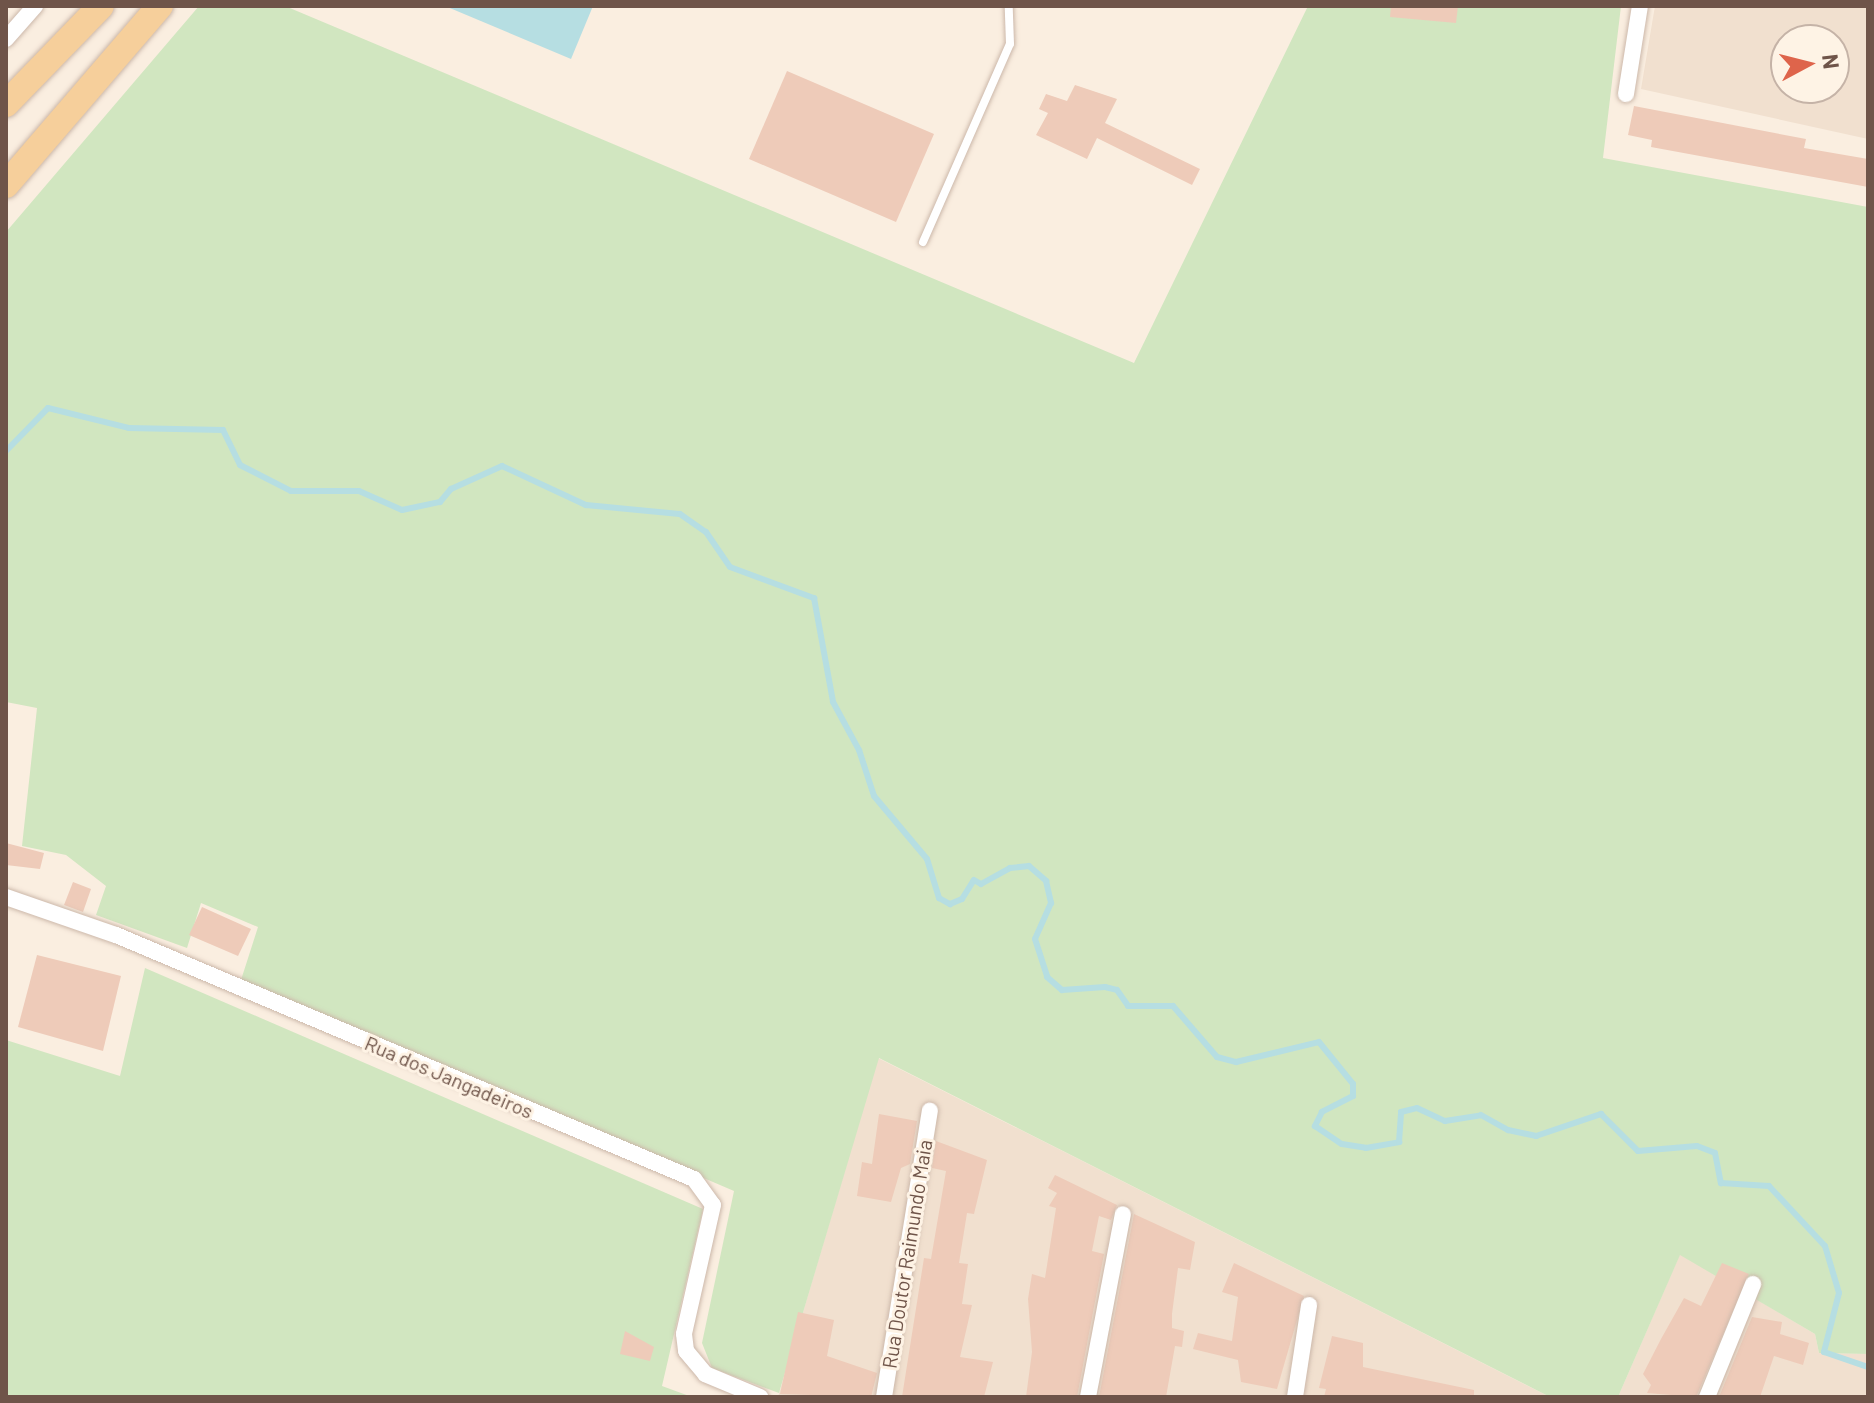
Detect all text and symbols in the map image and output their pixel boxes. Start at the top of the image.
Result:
north arrow [1770,24,1850,104]
text: N [1818,52,1846,70]
street label: Rua dos Jangadeiros [361,1031,537,1123]
street label: Rua Doutor Raimundo Maia [877,1138,937,1370]

